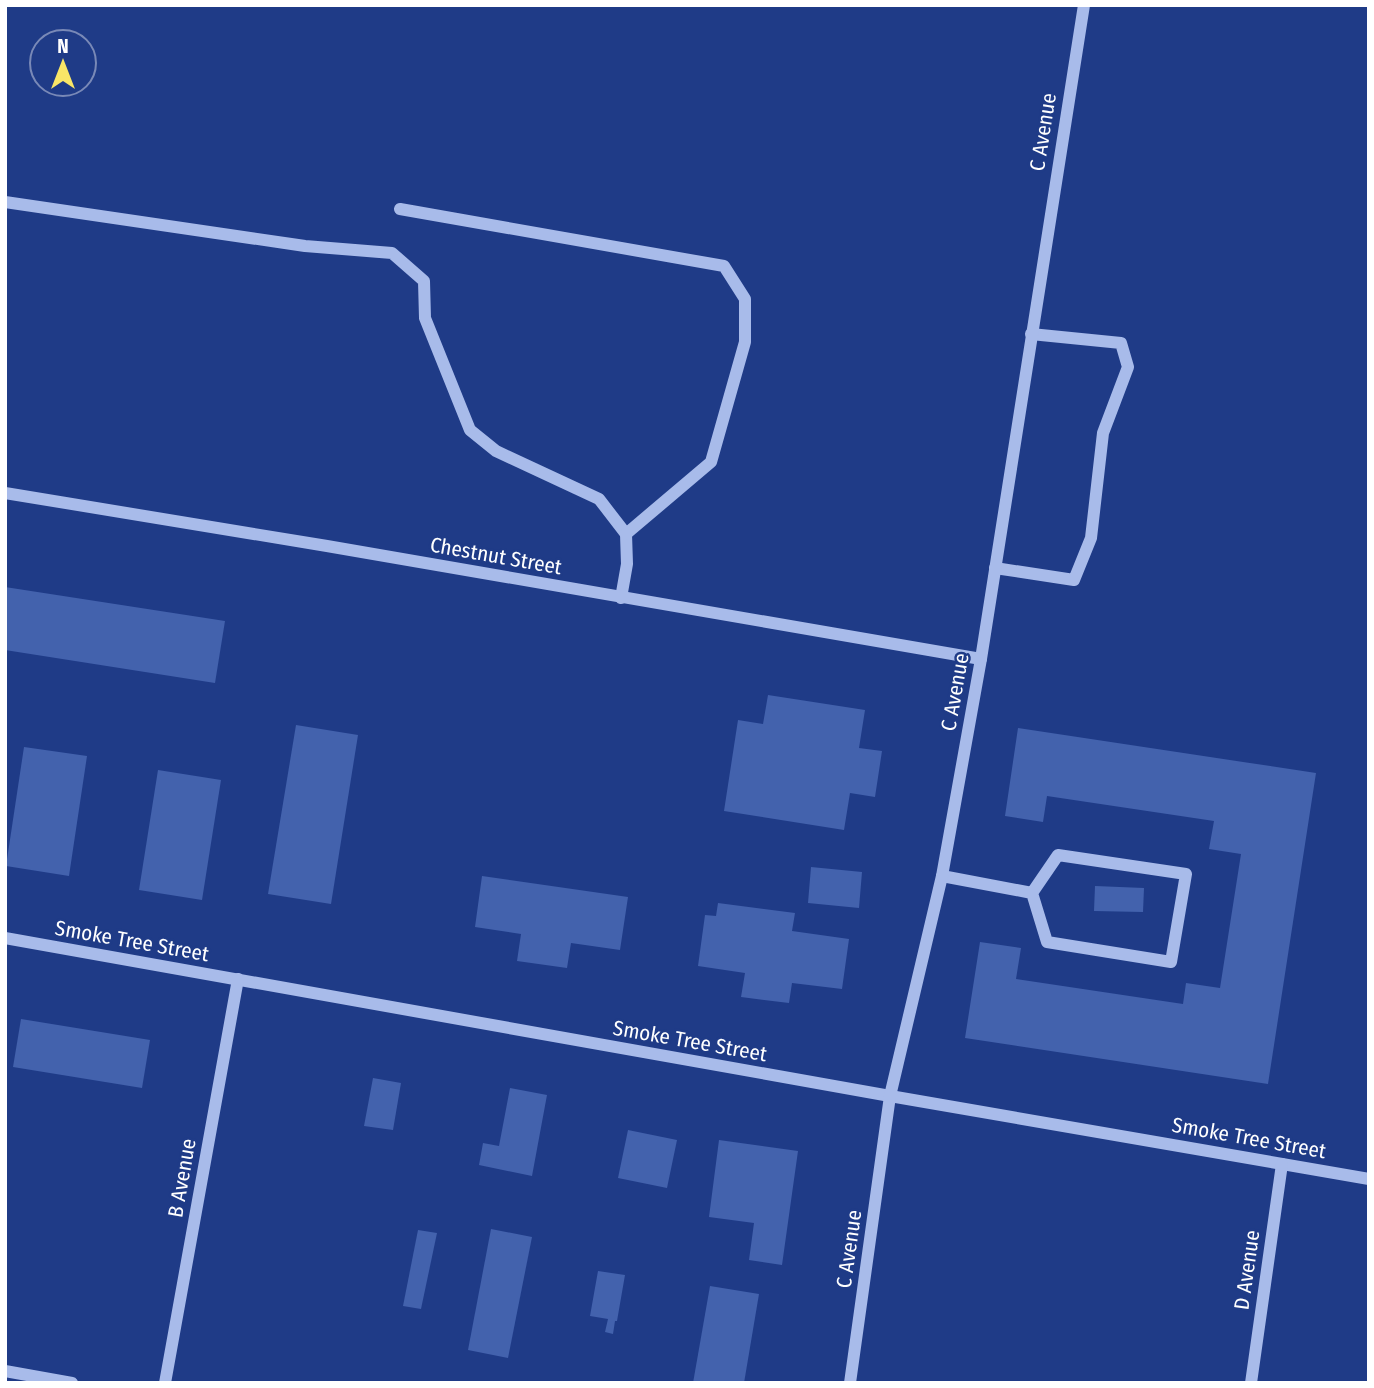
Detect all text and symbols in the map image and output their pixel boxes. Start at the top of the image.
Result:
north arrow [28,28,98,98]
text: N [57,35,69,58]
street label: C Avenue [1024,91,1062,173]
street label: Chestnut Street [428,532,564,580]
street label: C Avenue [935,651,975,733]
street label: Smoke Tree Street [53,915,211,967]
street label: Smoke Tree Street [611,1015,769,1067]
street label: Smoke Tree Street [1170,1112,1328,1164]
street label: B Avenue [162,1137,202,1219]
street label: C Avenue [831,1208,867,1290]
street label: D Avenue [1229,1228,1265,1312]

